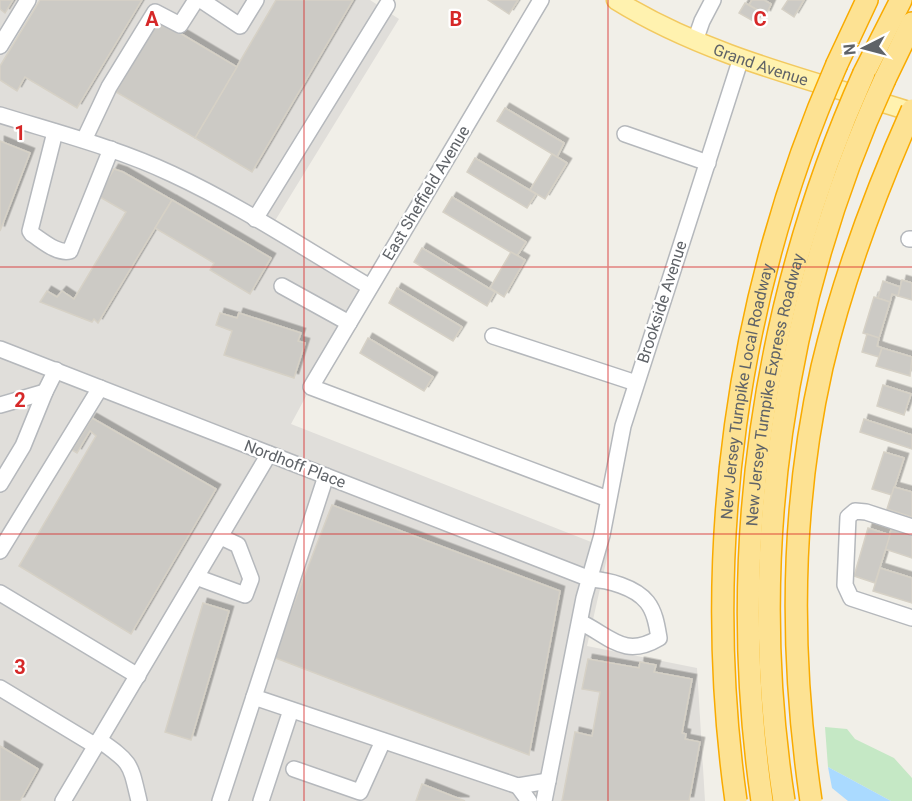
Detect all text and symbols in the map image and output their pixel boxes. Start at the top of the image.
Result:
text: A [145,7,159,31]
text: B [450,7,462,31]
text: C [753,7,767,31]
north arrow [834,18,894,78]
street label: Grand Avenue [711,39,811,89]
text: N [840,43,860,56]
text: 1 [14,121,26,145]
street label: East Sheffield Avenue [378,122,474,264]
street label: Brookside Avenue [633,238,691,366]
street label: New Jersey Turnpike Express Roadway [742,251,808,527]
street label: New Jersey Turnpike Local Roadway [716,261,777,520]
text: 2 [14,388,26,412]
street label: Nordhoff Place [241,436,349,492]
text: 3 [14,655,26,679]

